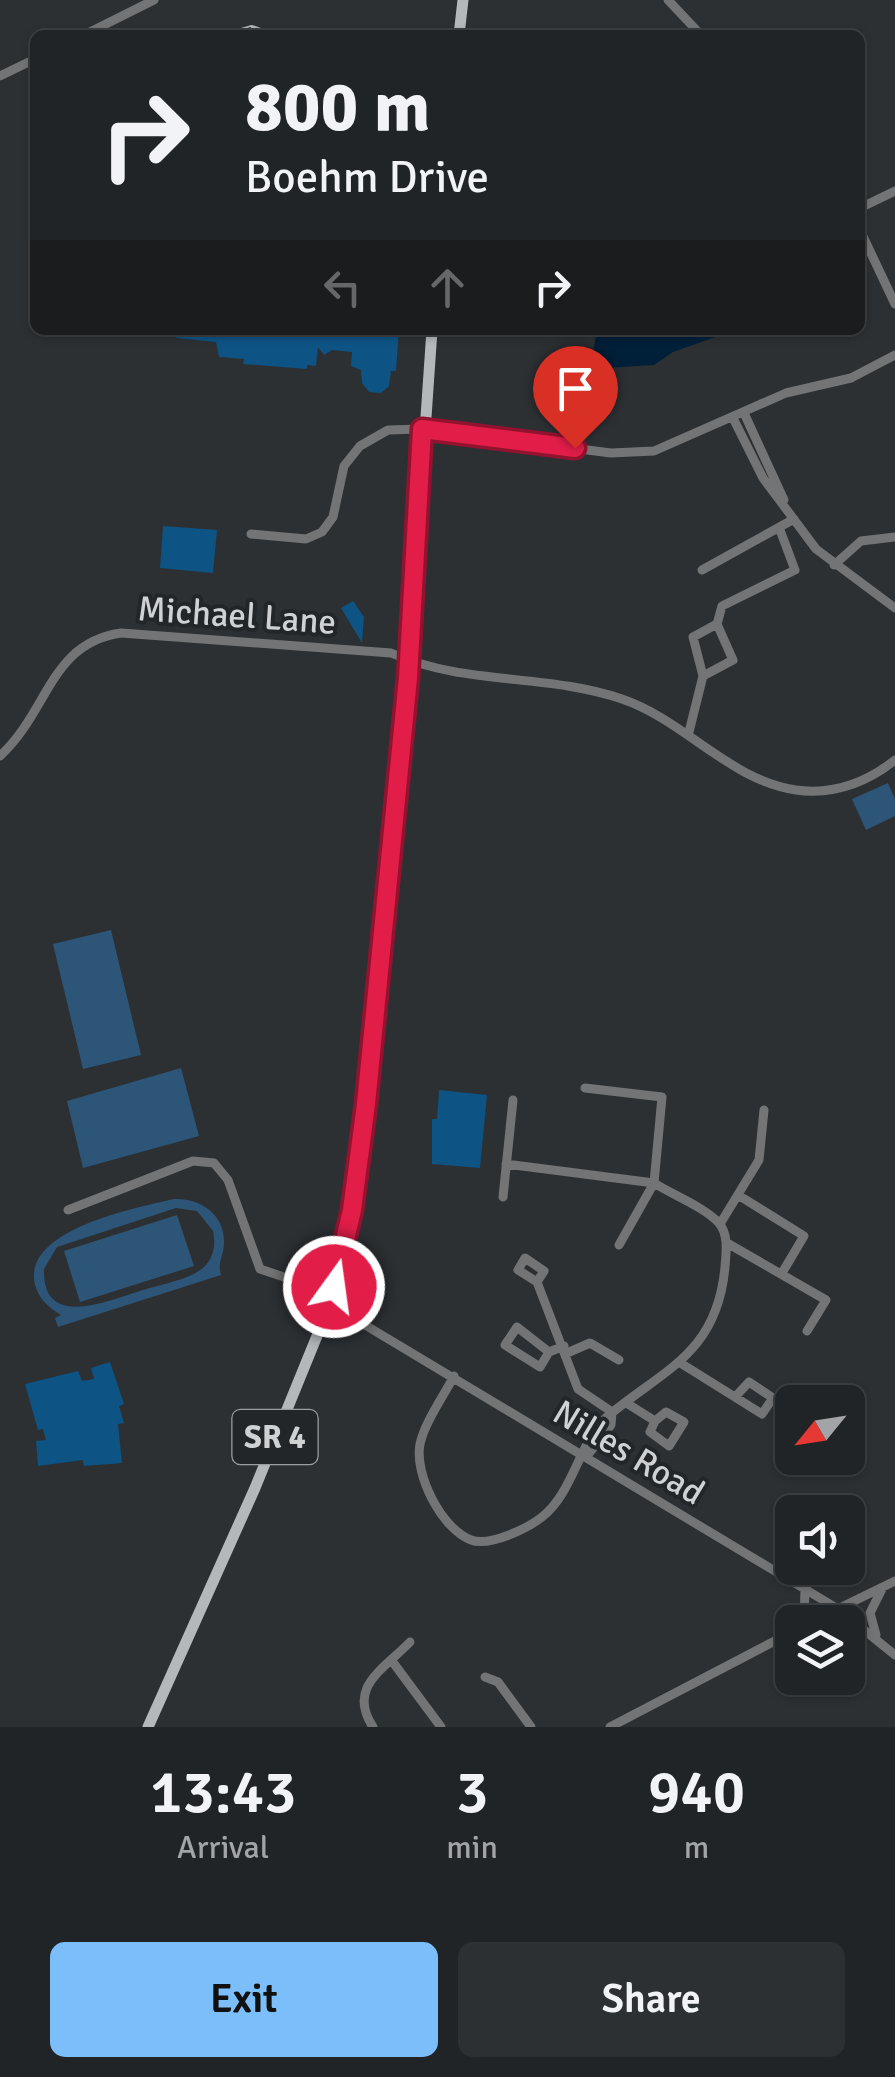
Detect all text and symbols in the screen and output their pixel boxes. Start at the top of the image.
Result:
text: 800 m [245,64,430,150]
icon: right [80,70,210,200]
text: Boehm Drive [245,150,489,205]
icon: left [315,260,370,315]
icon: ahead [420,260,475,315]
icon: right [525,260,580,315]
pin [533,346,618,449]
icon: arrive [548,361,603,416]
street label: Michael Lane [136,587,338,644]
position arrow [282,1235,386,1339]
north arrow [775,1385,865,1475]
map controls [775,1385,865,1695]
street label: Nilles Road [545,1391,712,1514]
road number: SR 4 [232,1410,318,1464]
button: sound [775,1495,865,1585]
button: layers [775,1605,865,1695]
text: 13:43 [150,1756,296,1830]
text: 3 [456,1756,488,1830]
text: 940 [648,1756,745,1830]
text: Arrival [177,1828,269,1867]
text: min [446,1828,498,1867]
text: m [684,1828,709,1867]
button: Exit [50,1942,438,2057]
button: Share [458,1942,845,2057]

